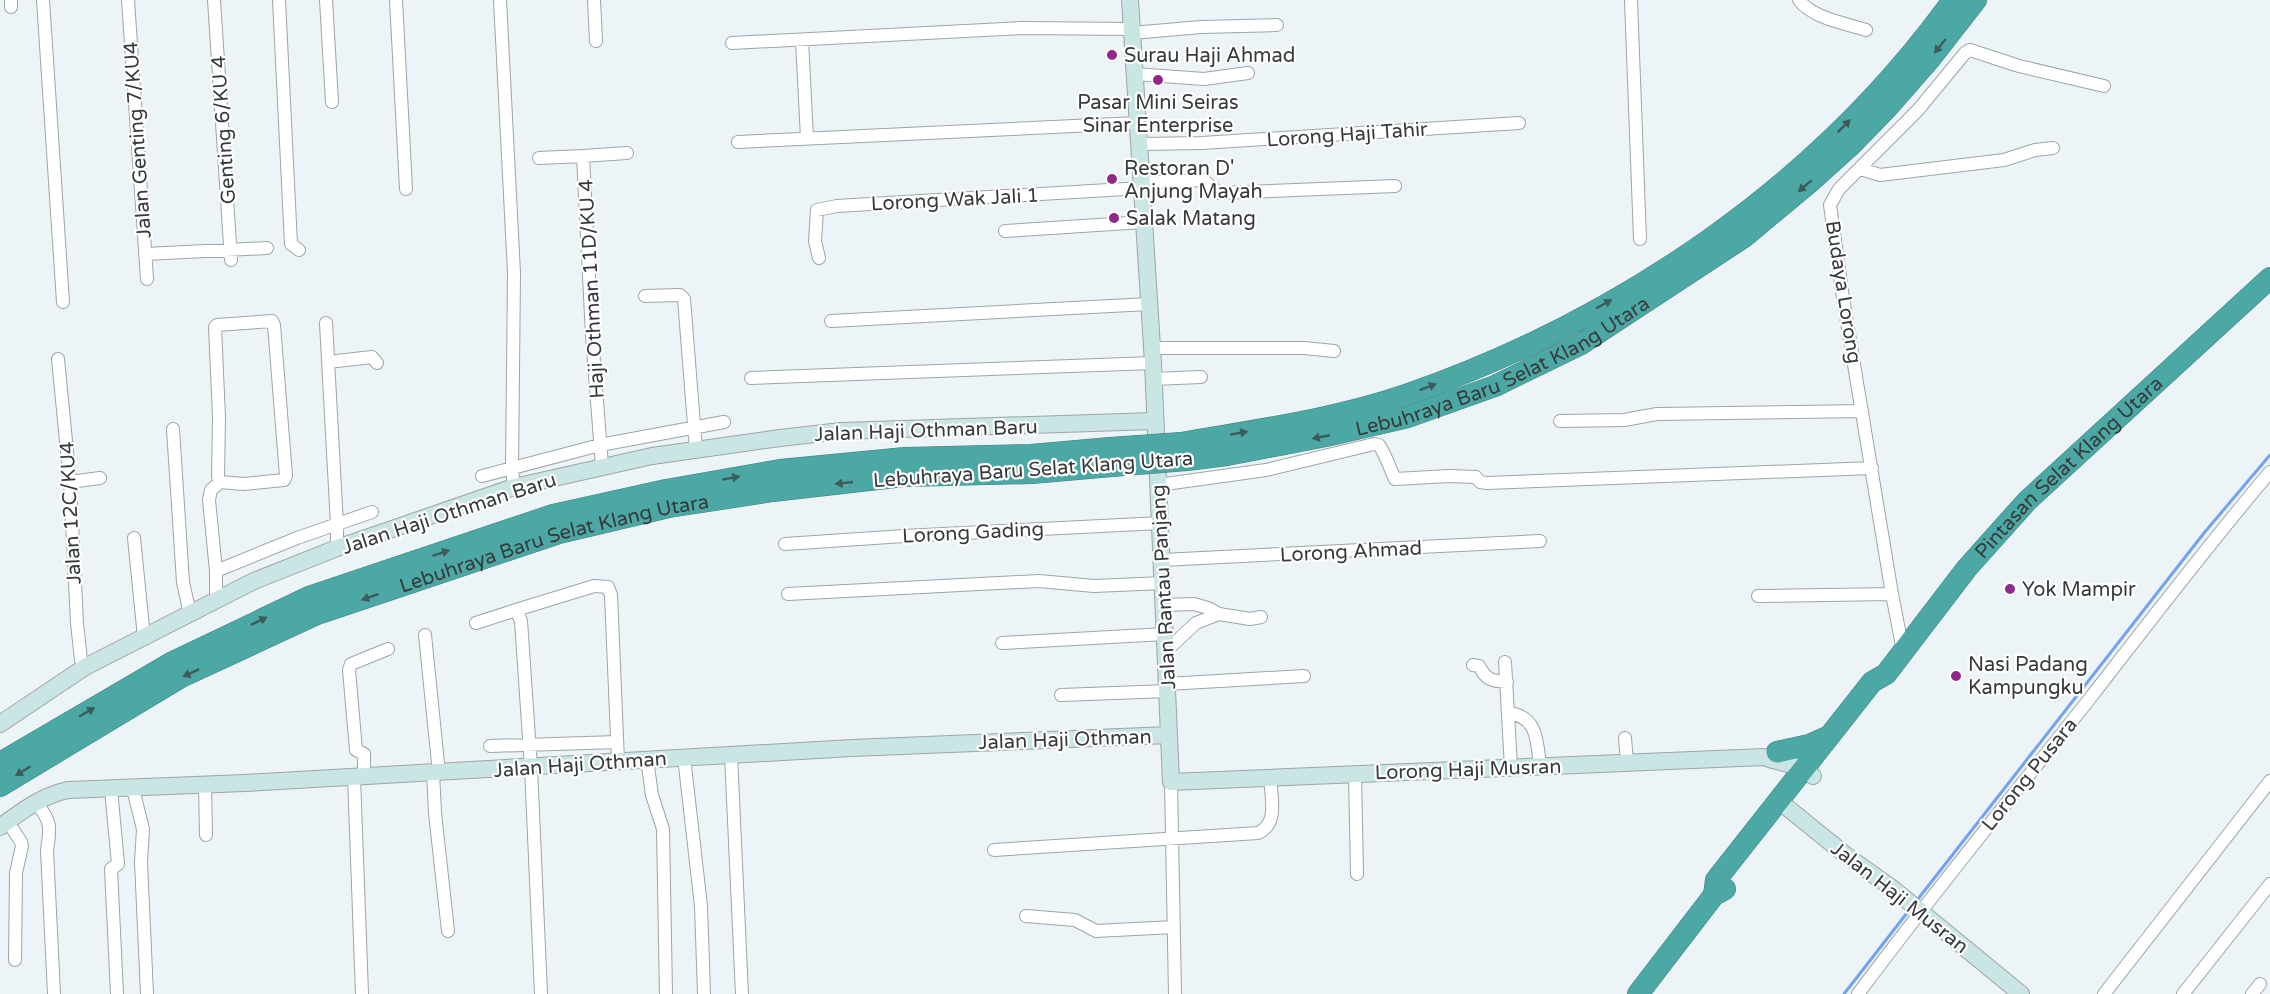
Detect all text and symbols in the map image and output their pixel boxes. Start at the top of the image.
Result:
one-way arrow [1935,39,1947,54]
street label: Jalan Genting 7/KU4 [119,41,157,239]
place label: Surau Haji Ahmad [1124,44,1295,68]
marker: Surau Haji Ahmad [1105,48,1119,62]
street label: Genting 6/KU 4 [207,55,241,205]
marker: Pasar Mini Seiras Sinar Enterprise [1151,73,1165,87]
place label: Pasar Mini Seiras Sinar Enterprise [1077,91,1239,138]
street label: Lorong Haji Tahir [1266,117,1429,153]
one-way arrow [1837,120,1851,134]
place label: Restoran D' Anjung Mayah [1124,157,1263,204]
marker: Restoran D' Anjung Mayah [1105,172,1119,186]
street label: Haji Othman 11D/KU 4 [574,179,610,399]
one-way arrow [1798,179,1813,192]
street label: Lorong Wak Jali 1 [870,184,1040,216]
place label: Salak Matang [1126,207,1256,231]
marker: Salak Matang [1107,211,1121,225]
street label: Budaya Lorong [1820,219,1866,365]
street label: Lebuhraya Baru Selat Klang Utara [1353,291,1654,442]
one-way arrow [1596,299,1613,309]
street label: Pintasan Selat Klang Utara [1970,372,2168,564]
one-way arrow [1419,381,1437,391]
street label: Jalan Haji Othman Baru [814,415,1038,447]
one-way arrow [1229,428,1248,437]
one-way arrow [1311,433,1330,442]
street label: Jalan 12C/KU4 [55,441,87,585]
street label: Lebuhraya Baru Selat Klang Utara [872,447,1194,493]
street label: Jalan Haji Othman Baru [339,468,559,560]
one-way arrow [722,474,741,483]
one-way arrow [834,478,853,488]
street label: Jalan Rantau Panjang [1147,484,1181,690]
street label: Lebuhraya Baru Selat Klang Utara [396,490,711,599]
street label: Lorong Gading [902,517,1045,549]
street label: Lorong Ahmad [1279,536,1423,568]
one-way arrow [432,548,450,557]
place label: Yok Mampir [2022,578,2136,602]
marker: Yok Mampir [2003,582,2017,596]
one-way arrow [361,592,379,602]
one-way arrow [250,617,267,626]
place label: Nasi Padang Kampungku [1968,653,2088,700]
one-way arrow [182,668,199,677]
marker: Nasi Padang Kampungku [1949,669,1963,683]
one-way arrow [78,707,95,717]
street label: Lorong Pusara [1977,713,2083,836]
street label: Jalan Haji Othman [978,725,1152,755]
street label: Jalan Haji Othman [493,747,668,783]
street label: Lorong Haji Musran [1374,755,1562,785]
one-way arrow [14,766,31,777]
street label: Jalan Haji Musran [1826,837,1973,959]

